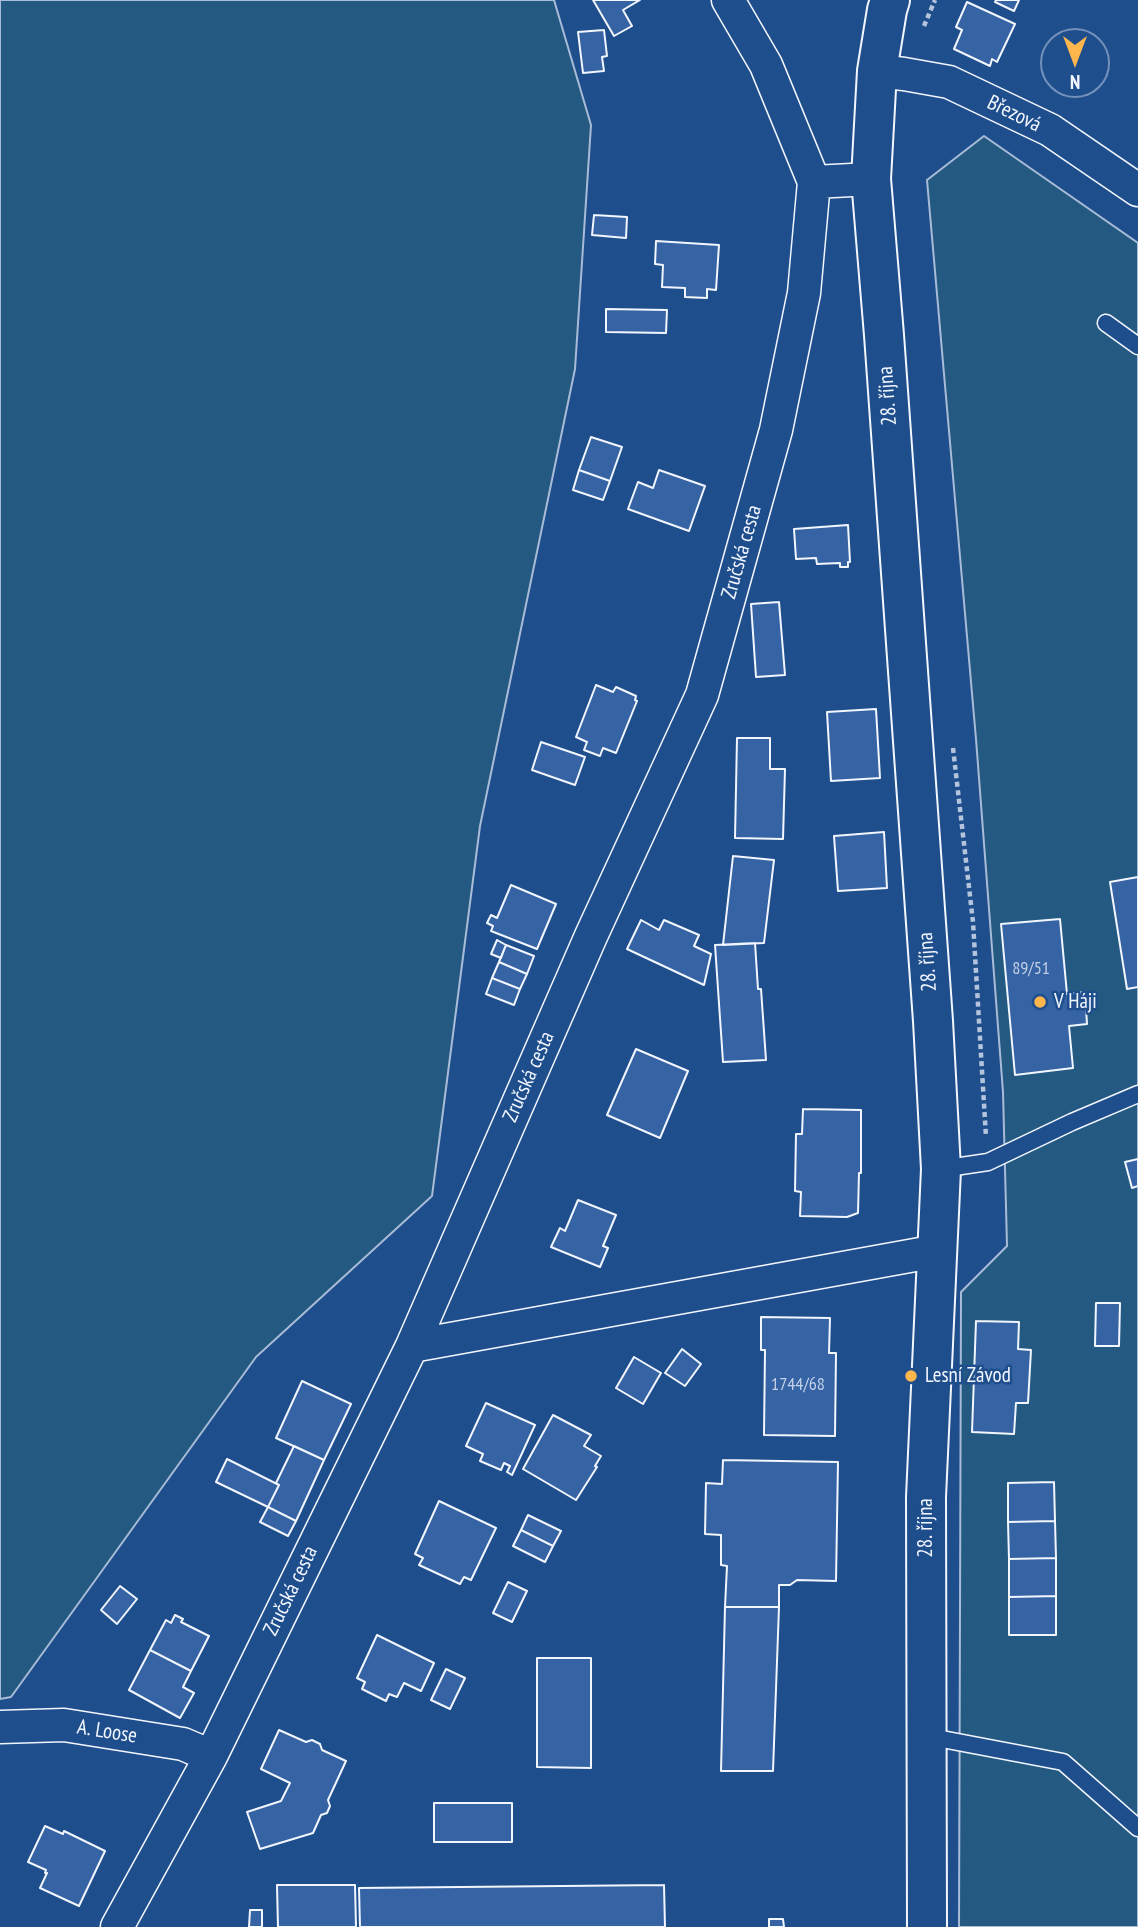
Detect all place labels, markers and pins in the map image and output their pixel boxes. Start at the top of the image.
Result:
place label: V Háji [1054,989,1097,1015]
marker: V Háji [1032,994,1048,1010]
place label: Lesní Závod [925,1363,1011,1389]
marker: Lesní Závod [903,1368,919,1384]

